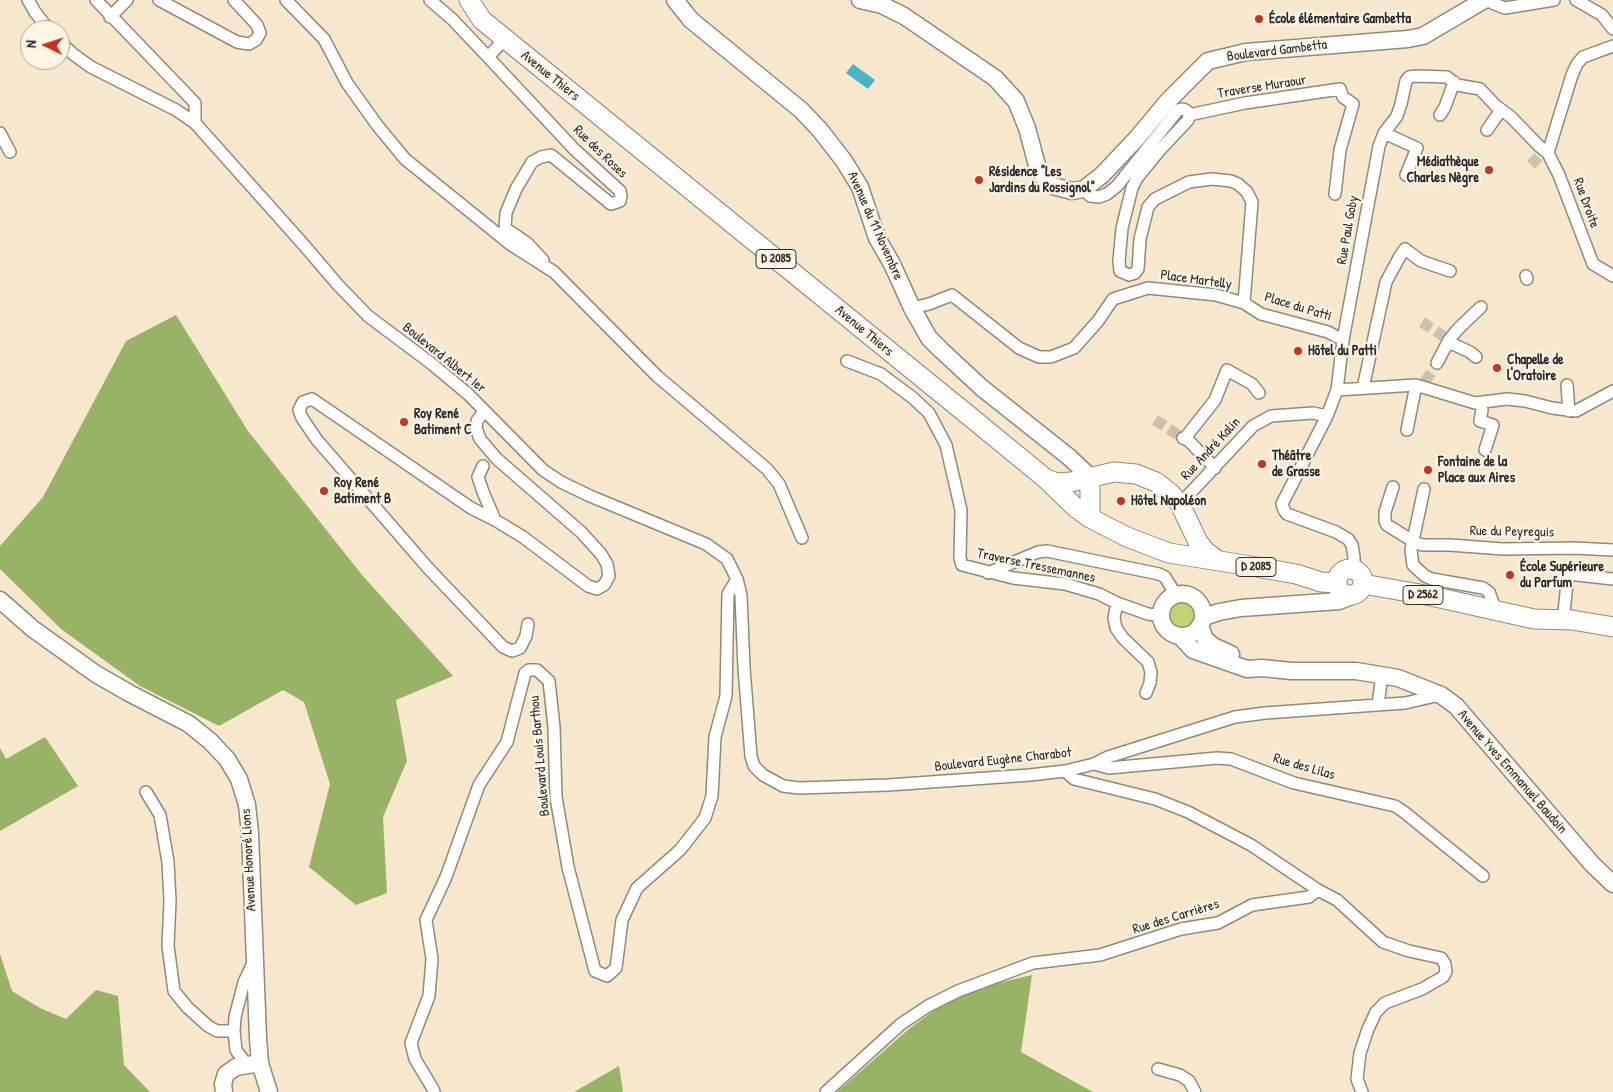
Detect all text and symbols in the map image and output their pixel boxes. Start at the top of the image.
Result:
place label: École élémentaire Gambetta [1269,11,1411,27]
marker: École élémentaire Gambetta [1253,13,1265,25]
north arrow [20,20,70,70]
street label: Boulevard Gambetta [1226,37,1328,65]
text: N [21,40,40,48]
street label: Avenue Thiers [517,47,583,105]
street label: Traverse Muraour [1216,72,1308,102]
street label: Rue des Roses [569,122,631,182]
place label: Médiathèque Charles Nègre [1406,154,1479,186]
place label: Résidence "Les Jardins du Rossignol" [989,164,1095,196]
marker: Médiathèque Charles Nègre [1483,164,1495,176]
street label: Avenue du 11 Novembre [844,169,906,283]
marker: Résidence "Les Jardins du Rossignol" [973,174,985,186]
street label: Rue Droite [1569,176,1603,230]
street label: Rue Paul Goby [1334,194,1362,266]
road number: D 2085 [756,250,796,268]
street label: Place Martelly [1159,267,1233,293]
street label: Place du Patti [1262,289,1334,325]
street label: Avenue Thiers [832,302,896,360]
street label: Boulevard Albert Ier [399,319,489,397]
place label: Hôtel du Patti [1308,343,1377,359]
marker: Hôtel du Patti [1292,345,1304,357]
place label: Chapelle de l'Oratoire [1507,352,1563,384]
marker: Chapelle de l'Oratoire [1491,362,1503,374]
place label: Roy René Batiment C [414,406,472,438]
street label: Rue André Kalin [1178,414,1244,484]
marker: Roy René Batiment C [398,416,410,428]
place label: Théâtre de Grasse [1272,448,1320,481]
place label: Fontaine de la Place aux Aires [1438,454,1515,487]
marker: Théâtre de Grasse [1256,458,1268,470]
marker: Fontaine de la Place aux Aires [1422,464,1434,476]
place label: Roy René Batiment B [334,475,391,508]
marker: Roy René Batiment B [318,485,330,497]
place label: Hôtel Napoléon [1131,493,1206,509]
marker: Hôtel Napoléon [1115,495,1127,507]
street label: Rue du Peyreguis [1470,523,1554,541]
street label: Traverse Tressemannes [975,545,1097,587]
road number: D 2085 [1236,558,1276,576]
place label: École Supérieure du Parfum [1520,559,1604,592]
marker: École Supérieure du Parfum [1504,569,1516,581]
road number: D 2562 [1403,586,1443,604]
street label: Boulevard Louis Barthou [526,695,554,817]
street label: Avenue Yves Emmanuel Baudoin [1454,707,1570,837]
street label: Boulevard Eugène Charabot [934,744,1072,776]
street label: Rue des Lilas [1271,750,1337,784]
street label: Avenue Honoré Lions [238,808,260,912]
street label: Rue des Carrières [1131,896,1221,938]

